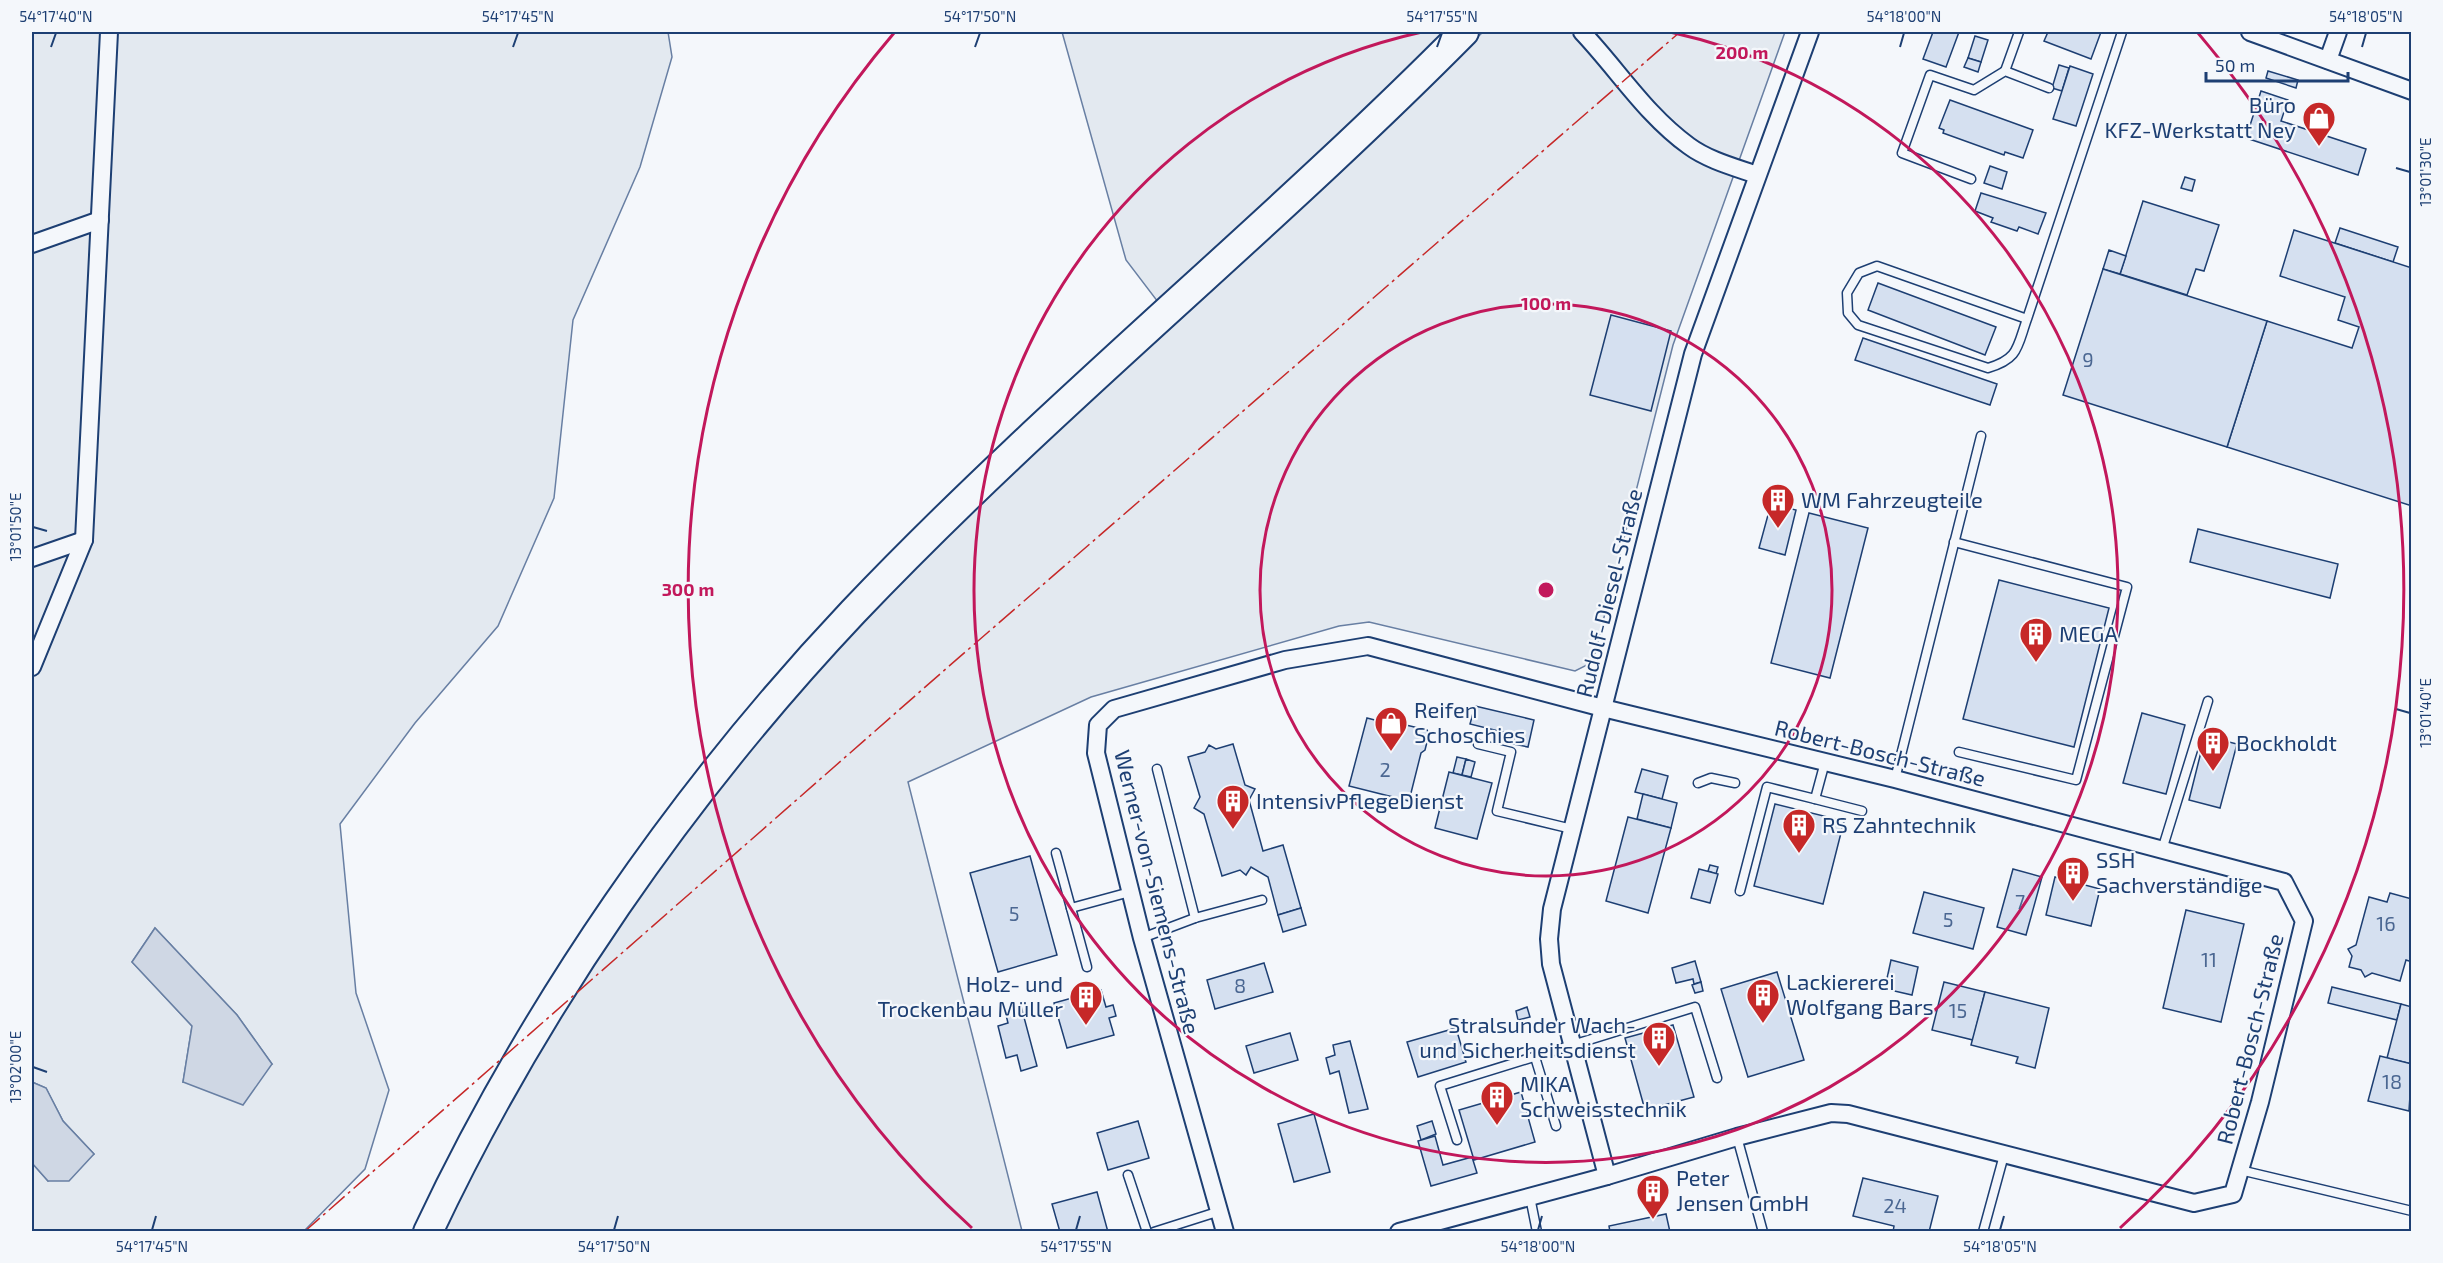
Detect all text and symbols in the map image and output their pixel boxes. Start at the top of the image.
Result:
text: 54°17'40"N [19,7,93,25]
text: 54°17'45"N [482,7,554,25]
text: 54°17'50"N [944,7,1016,25]
text: 54°17'55"N [1406,7,1478,25]
text: 54°18'00"N [1867,7,1941,25]
text: 54°18'05"N [2329,7,2403,25]
text: 200 m [1716,41,1768,63]
scale bar [2206,45,2348,83]
text: 50 m [2215,54,2255,76]
place label: Büro KFZ-Werkstatt Ney [2105,91,2296,142]
shop icon: Büro KFZ-Werkstatt Ney [2301,100,2337,147]
text: 13°01'30"E [2416,138,2434,207]
text: 100 m [1521,292,1571,314]
house number: 9 [2082,347,2094,371]
building icon: WM Fahrzeugteile [1760,482,1796,529]
street label: Rudolf-Diesel-Straße [1570,486,1647,700]
place label: WM Fahrzeugteile [1801,486,1983,512]
text: 13°01'50"E [6,493,24,561]
text: 300 m [662,578,714,600]
centre of rings [1536,580,1556,600]
building icon: MEGA [2018,616,2054,663]
place label: MEGA [2059,620,2118,646]
text: 13°01'40"E [2416,678,2434,748]
place label: Reifen Schoschies [1414,696,1526,747]
shop icon: Reifen Schoschies [1373,705,1409,752]
street label: Robert-Bosch-Straße [1772,713,1988,791]
building icon: Bockholdt [2195,725,2231,772]
place label: Bockholdt [2236,729,2337,755]
street label: Werner-von-Siemens-Straße [1110,747,1206,1037]
house number: 2 [1379,757,1391,781]
building icon: IntensivPflegeDienst [1215,783,1251,830]
place label: IntensivPflegeDienst [1256,787,1464,813]
building icon: RS Zahntechnik [1781,807,1817,854]
place label: RS Zahntechnik [1822,811,1976,837]
place label: SSH Sachverständige [2096,846,2263,897]
building icon: SSH Sachverständige [2055,855,2091,902]
house number: 7 [2015,889,2025,913]
house number: 5 [1009,901,1019,925]
house number: 5 [1943,907,1953,931]
house number: 16 [2376,911,2396,935]
street label: Robert-Bosch-Straße [2210,931,2288,1147]
house number: 11 [2201,947,2217,971]
place label: Lackiererei Wolfgang Bars [1786,968,1934,1019]
place label: Holz- und Trockenbau Müller [877,970,1063,1021]
house number: 8 [1234,973,1246,997]
building icon: Lackiererei Wolfgang Bars [1745,977,1781,1024]
building icon: Holz- und Trockenbau Müller [1068,979,1104,1026]
house number: 15 [1949,998,1967,1022]
place label: Stralsunder Wach- und Sicherheitsdienst [1419,1011,1636,1062]
building icon: Stralsunder Wach- und Sicherheitsdienst [1641,1020,1677,1067]
text: 13°02'00"E [6,1031,24,1103]
house number: 18 [2382,1069,2402,1093]
place label: MIKA Schweisstechnik [1520,1070,1687,1121]
building icon: MIKA Schweisstechnik [1479,1079,1515,1126]
place label: Peter Jensen GmbH [1676,1164,1809,1215]
building icon: Peter Jensen GmbH [1635,1173,1671,1220]
house number: 24 [1883,1193,1907,1217]
text: 54°17'45"N [116,1237,188,1255]
text: 54°17'50"N [578,1237,650,1255]
text: 54°17'55"N [1040,1237,1112,1255]
text: 54°18'00"N [1501,1237,1575,1255]
text: 54°18'05"N [1963,1237,2037,1255]

